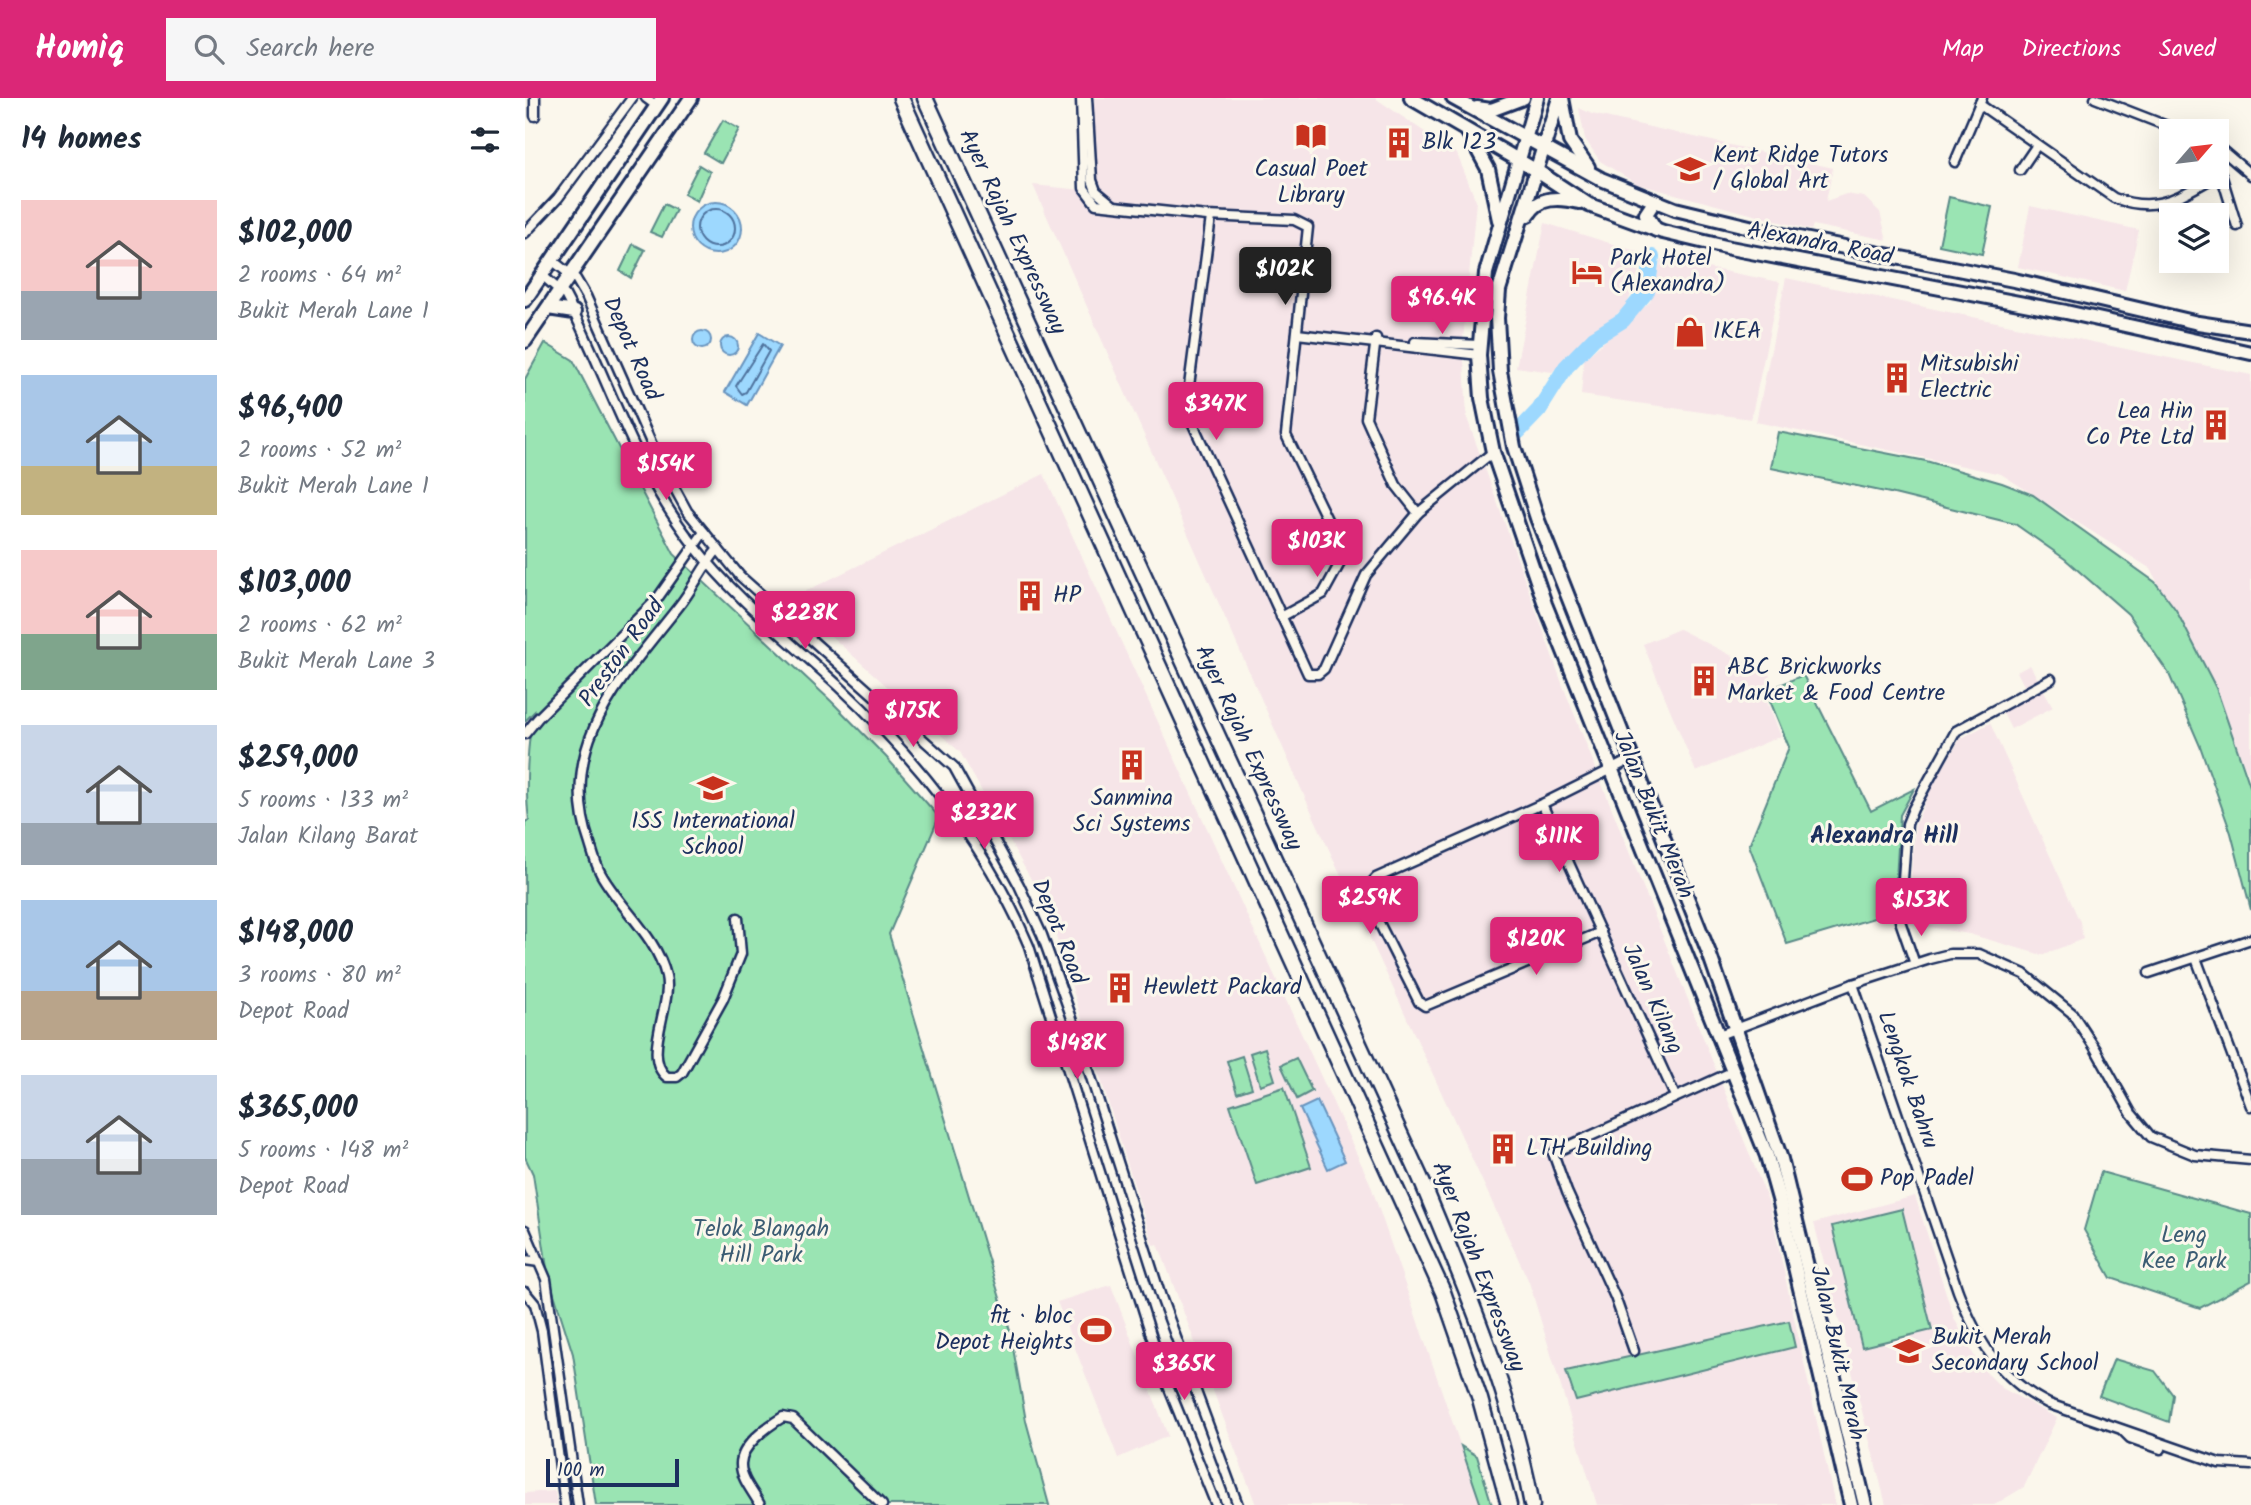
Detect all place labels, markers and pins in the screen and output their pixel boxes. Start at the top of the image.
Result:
library icon: Casual Poet Library [1294,119,1328,153]
place label: Blk 123 [1422,125,1496,161]
building icon: Blk 123 [1382,126,1416,160]
place label: Kent Ridge Tutors / Global Art [1713,138,1889,200]
place label: Casual Poet Library [1254,152,1369,214]
school or university icon: Kent Ridge Tutors / Global Art [1673,152,1707,186]
place label: Park Hotel (Alexandra) [1610,241,1725,303]
pin: $102K [1236,248,1334,307]
hotel icon: Park Hotel (Alexandra) [1570,255,1604,289]
pin: $96.4K [1385,276,1499,336]
place label: IKEA [1713,314,1761,350]
shop icon: IKEA [1673,315,1707,349]
place label: Mitsubishi Electric [1920,347,2020,409]
building icon: Mitsubishi Electric [1880,361,1914,395]
pin: $347K [1167,382,1265,442]
place label: Lea Hin Co Pte Ltd [2086,394,2194,456]
building icon: Lea Hin Co Pte Ltd [2199,408,2233,442]
pin: $154K [617,442,715,502]
pin: $103K [1268,519,1366,579]
place label: HP [1053,578,1081,614]
building icon: HP [1013,579,1047,613]
pin: $228K [756,592,854,651]
place label: ABC Brickworks Market & Food Centre [1727,650,1945,712]
building icon: ABC Brickworks Market & Food Centre [1687,664,1721,698]
pin: $175K [864,690,962,749]
building icon: Sanmina Sci Systems [1115,748,1149,782]
school or university icon: ISS International School [696,771,730,805]
place label: Sanmina Sci Systems [1073,781,1191,843]
pin: $232K [935,792,1033,851]
place label: ISS International School [631,804,795,866]
pin: $111K [1510,814,1608,874]
pin: $259K [1321,876,1419,936]
pin: $153K [1872,878,1970,938]
pin: $120K [1487,918,1585,977]
place label: Hewlett Packard [1143,970,1302,1006]
building icon: Hewlett Packard [1103,971,1137,1005]
pin: $148K [1028,1021,1126,1081]
place label: LTH Building [1526,1131,1652,1167]
building icon: LTH Building [1486,1132,1520,1166]
place label: Pop Padel [1880,1161,1974,1197]
sports icon: Pop Padel [1840,1162,1874,1196]
place label: fit · bloc Depot Heights [935,1299,1073,1361]
sports icon: fit · bloc Depot Heights [1079,1313,1113,1347]
place label: Bukit Merah Secondary School [1932,1320,2099,1382]
school or university icon: Bukit Merah Secondary School [1892,1334,1926,1368]
pin: $365K [1135,1342,1233,1402]

